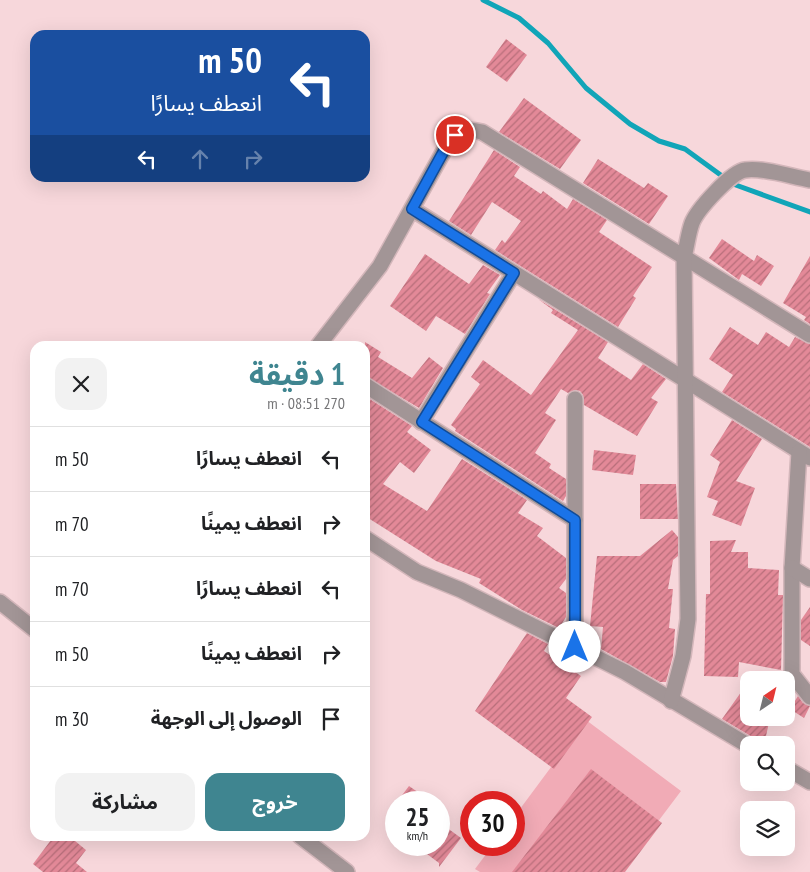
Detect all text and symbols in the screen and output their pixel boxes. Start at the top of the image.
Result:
text: 50 m [198,37,262,83]
icon: left [280,50,345,115]
text: انعطف يسارًا [151,89,262,117]
pin [434,114,476,156]
icon: arrive [441,121,469,149]
icon: left [133,145,161,173]
icon: ahead [186,145,214,173]
icon: right [239,145,267,173]
text: 1 دقيقة [249,354,345,393]
button: close [55,358,107,410]
text: 270 m · 08:51 [267,393,345,413]
icon: left [317,445,345,473]
text: انعطف يسارًا [196,446,302,470]
text: 50 m [55,447,89,471]
icon: right [317,510,345,538]
text: انعطف يمينًا [201,511,302,535]
text: 70 m [55,512,89,536]
icon: left [317,575,345,603]
text: انعطف يسارًا [196,576,302,600]
text: 70 m [55,577,89,601]
position arrow [548,620,600,672]
icon: right [317,640,345,668]
text: انعطف يمينًا [201,641,302,665]
text: 50 m [55,642,89,666]
north arrow [740,671,795,726]
map controls [740,671,795,856]
icon: arrive [317,705,345,733]
text: الوصول إلى الوجهة [151,706,302,730]
text: 30 m [55,707,89,731]
button: search [740,736,795,791]
button: مشاركة [55,773,195,831]
button: خروج [205,773,345,831]
speed limit sign: 30 [460,791,525,856]
text: 25 [406,801,429,833]
button: layers [740,801,795,856]
text: km/h [407,828,428,843]

